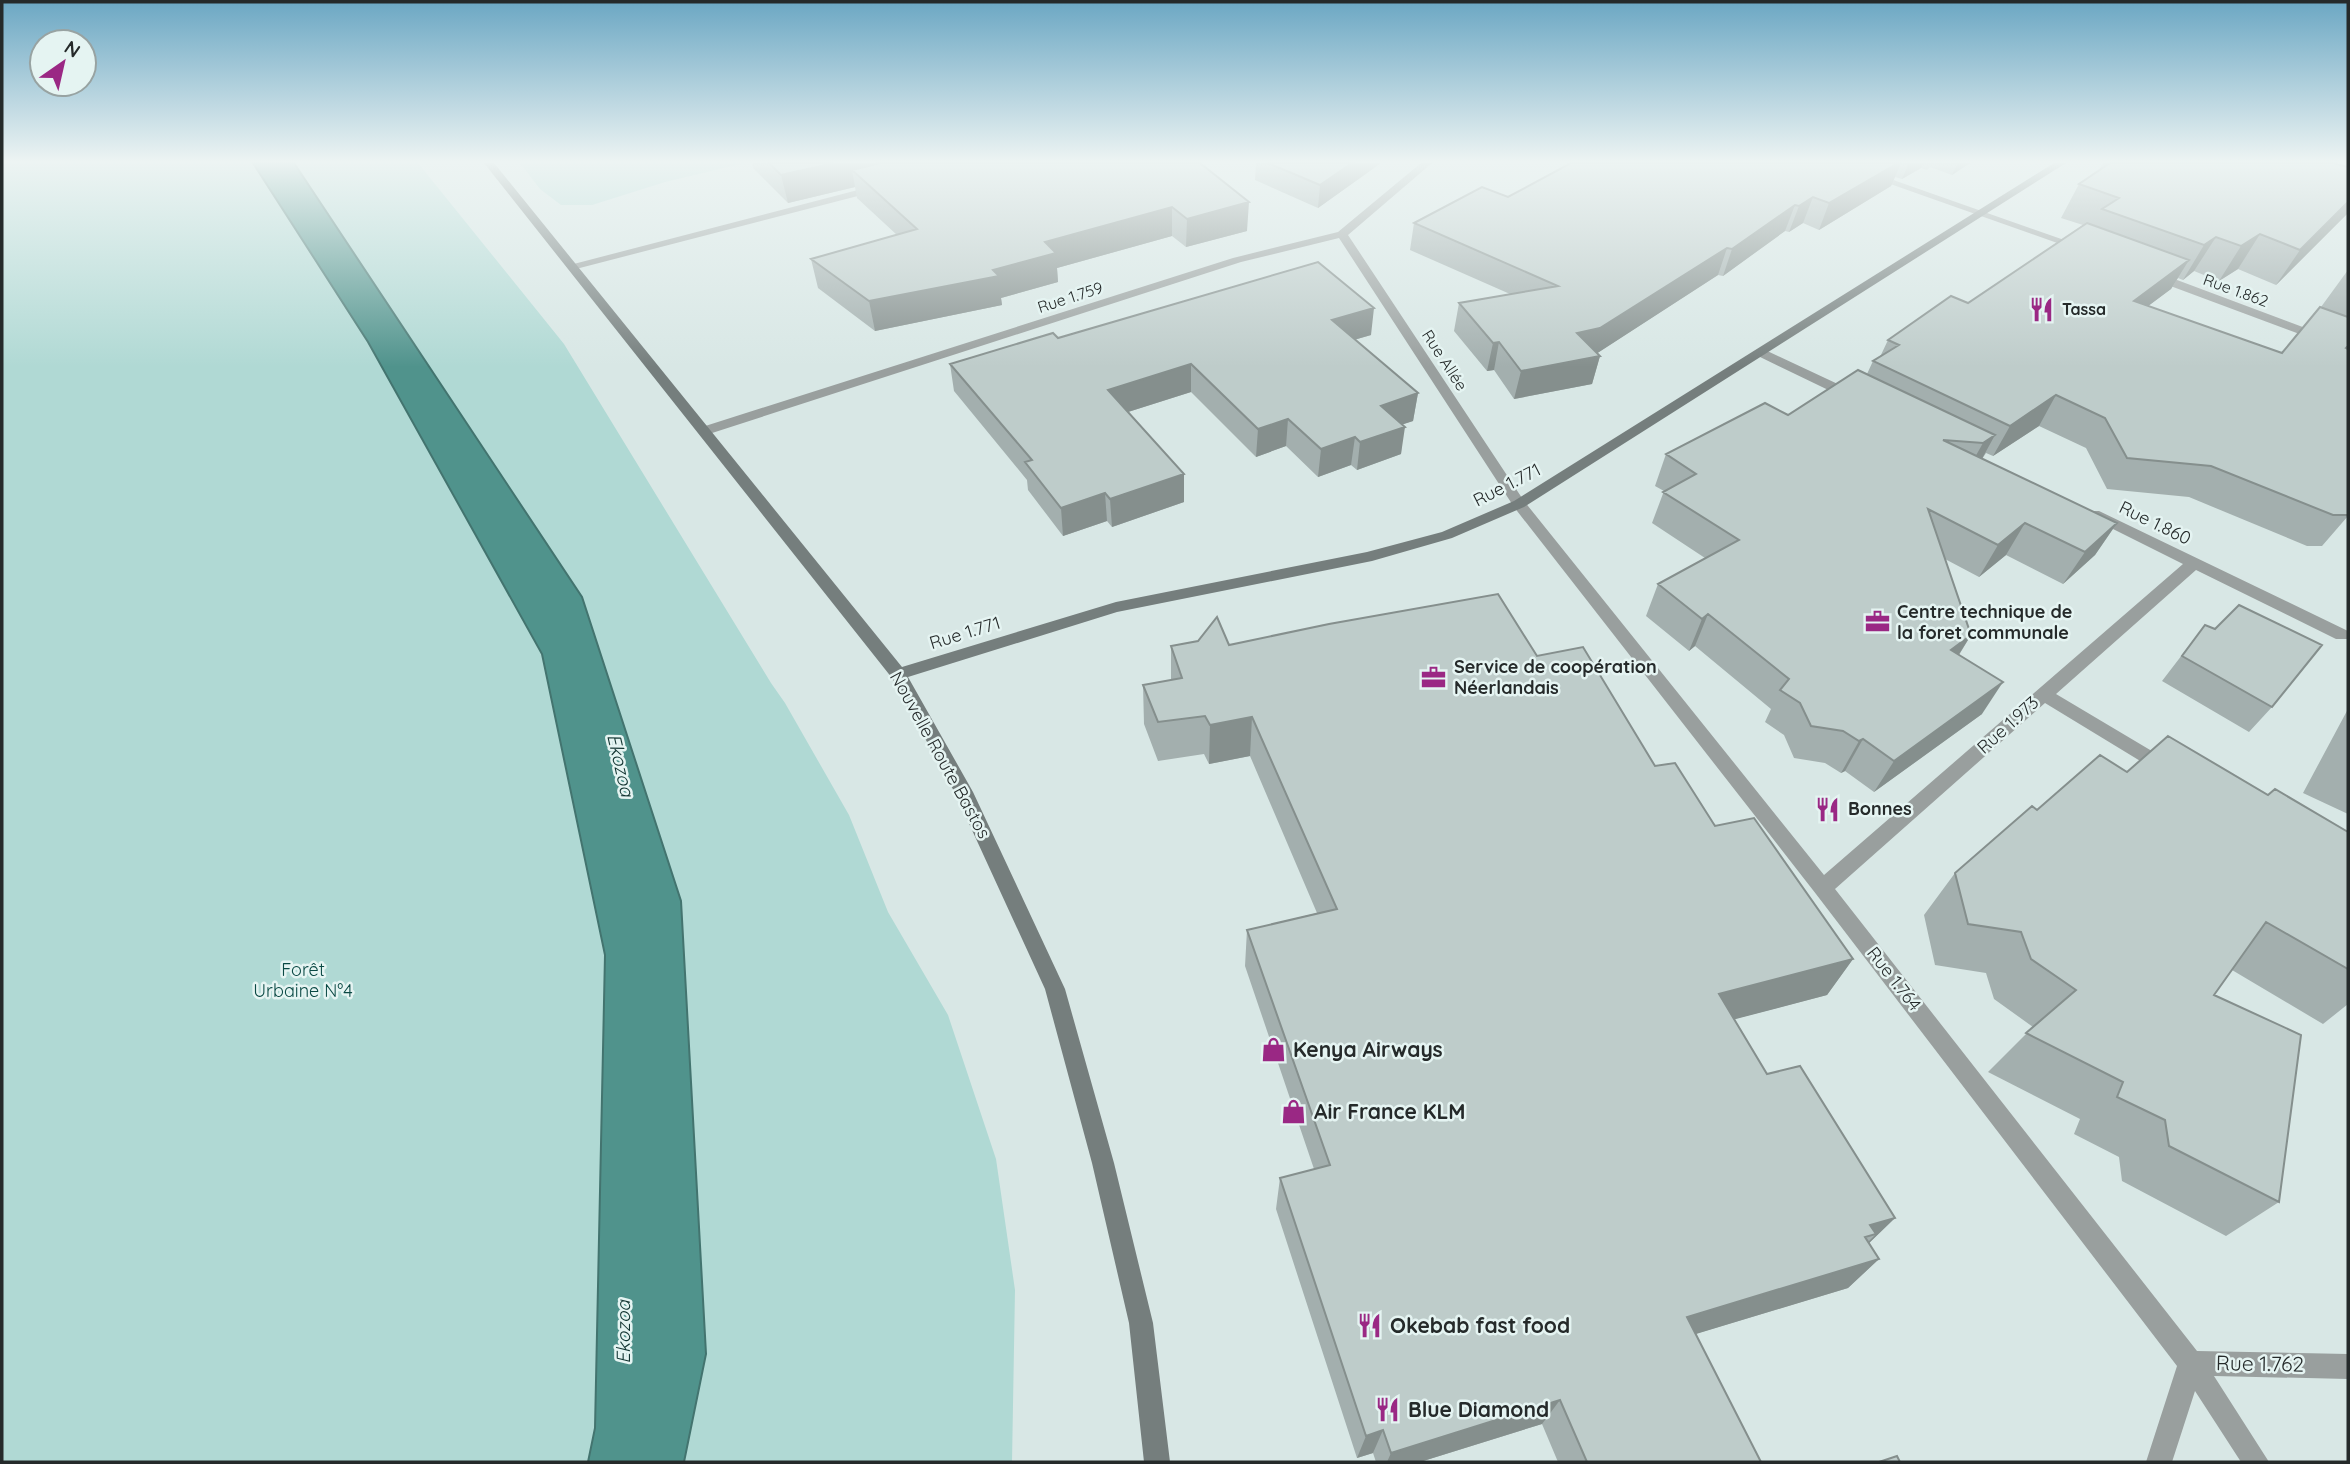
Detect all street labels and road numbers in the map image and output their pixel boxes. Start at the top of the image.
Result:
street label: Rue 1.862 [2201,269,2271,311]
street label: Rue 1.759 [1035,277,1105,317]
street label: Rue Allée [1418,326,1472,394]
street label: Rue 1.771 [1469,458,1545,511]
street label: Rue 1.860 [2115,495,2195,550]
street label: Rue 1.771 [927,611,1003,654]
street label: Nouvelle Route Bastos [885,667,996,842]
street label: Rue 1.973 [1972,691,2043,758]
street label: Rue 1.764 [1862,942,1927,1015]
street label: Rue 1.762 [2216,1349,2304,1377]

